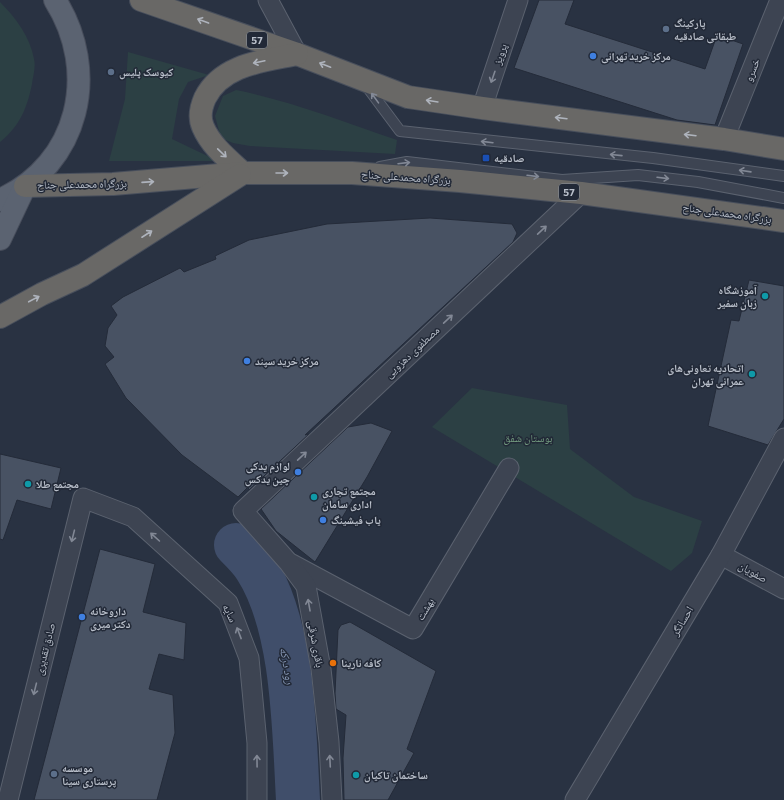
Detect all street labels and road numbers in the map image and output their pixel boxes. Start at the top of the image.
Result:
road number: 57 [247,32,267,48]
street label: پرویز [490,41,510,67]
street label: خسرو [741,56,762,83]
street label: بزرگراه محمدعلی جناح [361,167,451,187]
street label: بزرگراه محمدعلی جناح [37,176,127,192]
road number: 57 [559,184,579,200]
street label: بزرگراه محمدعلی جناح [681,200,773,226]
street label: مصطفوی دهزویی [382,323,442,381]
street label: صفویان [736,558,770,586]
street label: بهشت [413,595,436,622]
street label: سایه [220,601,240,624]
street label: احسانگر [667,604,695,639]
street label: باقری شرقی [305,619,327,669]
street label: صادق تقدیری [32,621,58,677]

